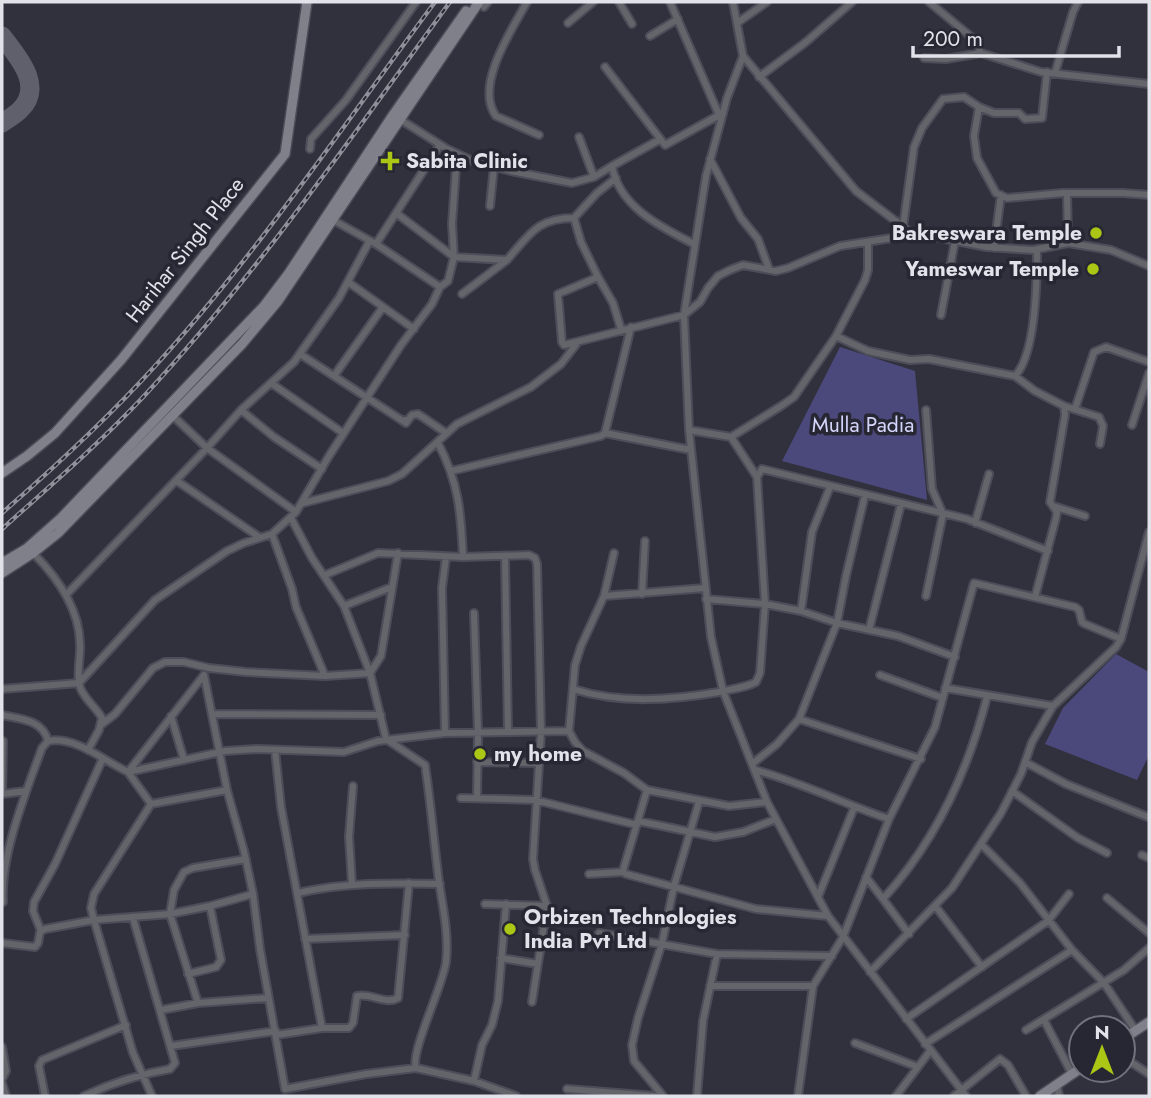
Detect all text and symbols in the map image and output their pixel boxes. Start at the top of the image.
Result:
scale bar [913,14,1120,58]
text: 200 m [923,24,983,54]
place label: Sabita Clinic [406,146,528,176]
marker: Sabita Clinic [380,151,400,171]
street label: Harihar Singh Place [119,171,251,329]
place label: Bakreswara Temple [892,218,1082,248]
marker: Bakreswara Temple [1088,225,1104,241]
place label: Yameswar Temple [904,254,1079,284]
marker: Yameswar Temple [1085,261,1101,277]
park label: Mulla Padia [812,410,914,440]
place label: my home [494,739,582,769]
marker: my home [472,746,488,762]
place label: Orbizen Technologies India Pvt Ltd [524,902,737,956]
marker: Orbizen Technologies India Pvt Ltd [502,921,518,937]
north arrow [1067,1014,1137,1084]
text: N [1094,1019,1110,1046]

